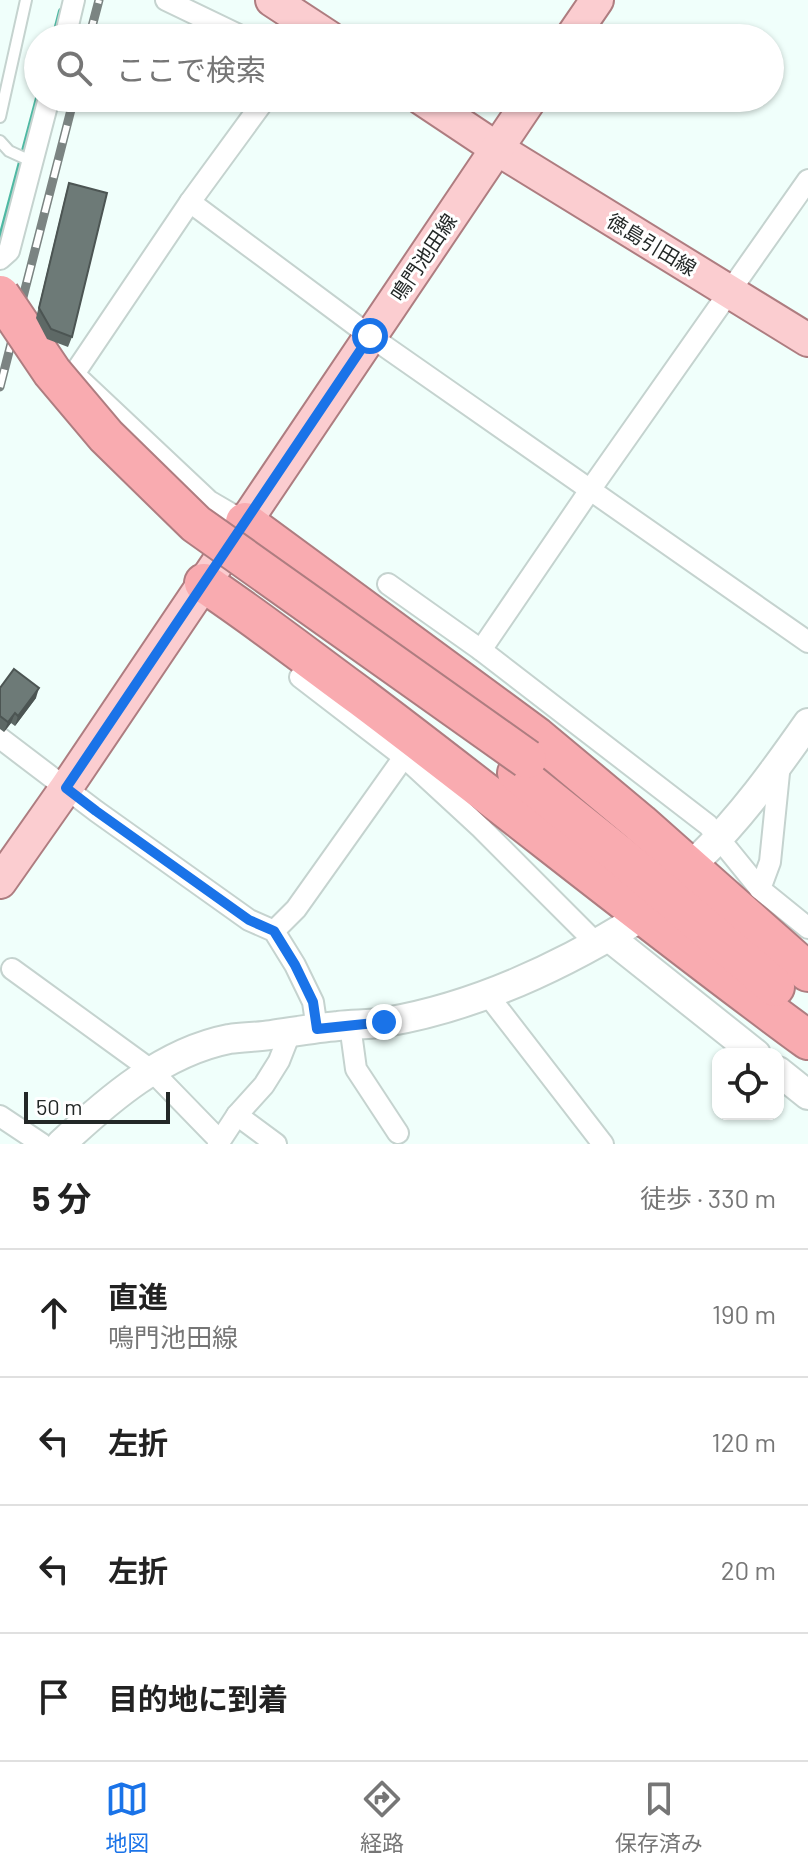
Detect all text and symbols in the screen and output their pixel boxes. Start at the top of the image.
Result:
search box [24,24,784,112]
icon: search [52,46,96,90]
text: ここで検索 [116,51,266,87]
street label: 徳島引田線 [603,208,701,280]
street label: 鳴門池田線 [385,209,461,305]
route start [352,318,388,354]
route end [366,1004,402,1040]
map controls [712,1048,784,1120]
button: locate [712,1048,784,1120]
scale bar [24,1088,170,1124]
text: 50 m [36,1093,82,1119]
text: 5 分 [32,1177,91,1218]
text: 徒歩 · 330 m [640,1182,776,1213]
text: 直進 [108,1278,168,1314]
icon: ahead [32,1291,76,1335]
text: 190 m [712,1298,776,1329]
text: 鳴門池田線 [108,1321,238,1352]
icon: left [32,1419,76,1463]
text: 左折 [108,1424,168,1460]
text: 120 m [712,1426,776,1457]
icon: left [32,1547,76,1591]
text: 左折 [108,1552,168,1588]
text: 20 m [721,1554,776,1585]
icon: arrive [32,1675,76,1719]
text: 目的地に到着 [108,1680,288,1716]
tab: 地図 [105,1777,149,1857]
tab: 経路 [360,1777,404,1857]
tab: 保存済み [615,1777,703,1857]

